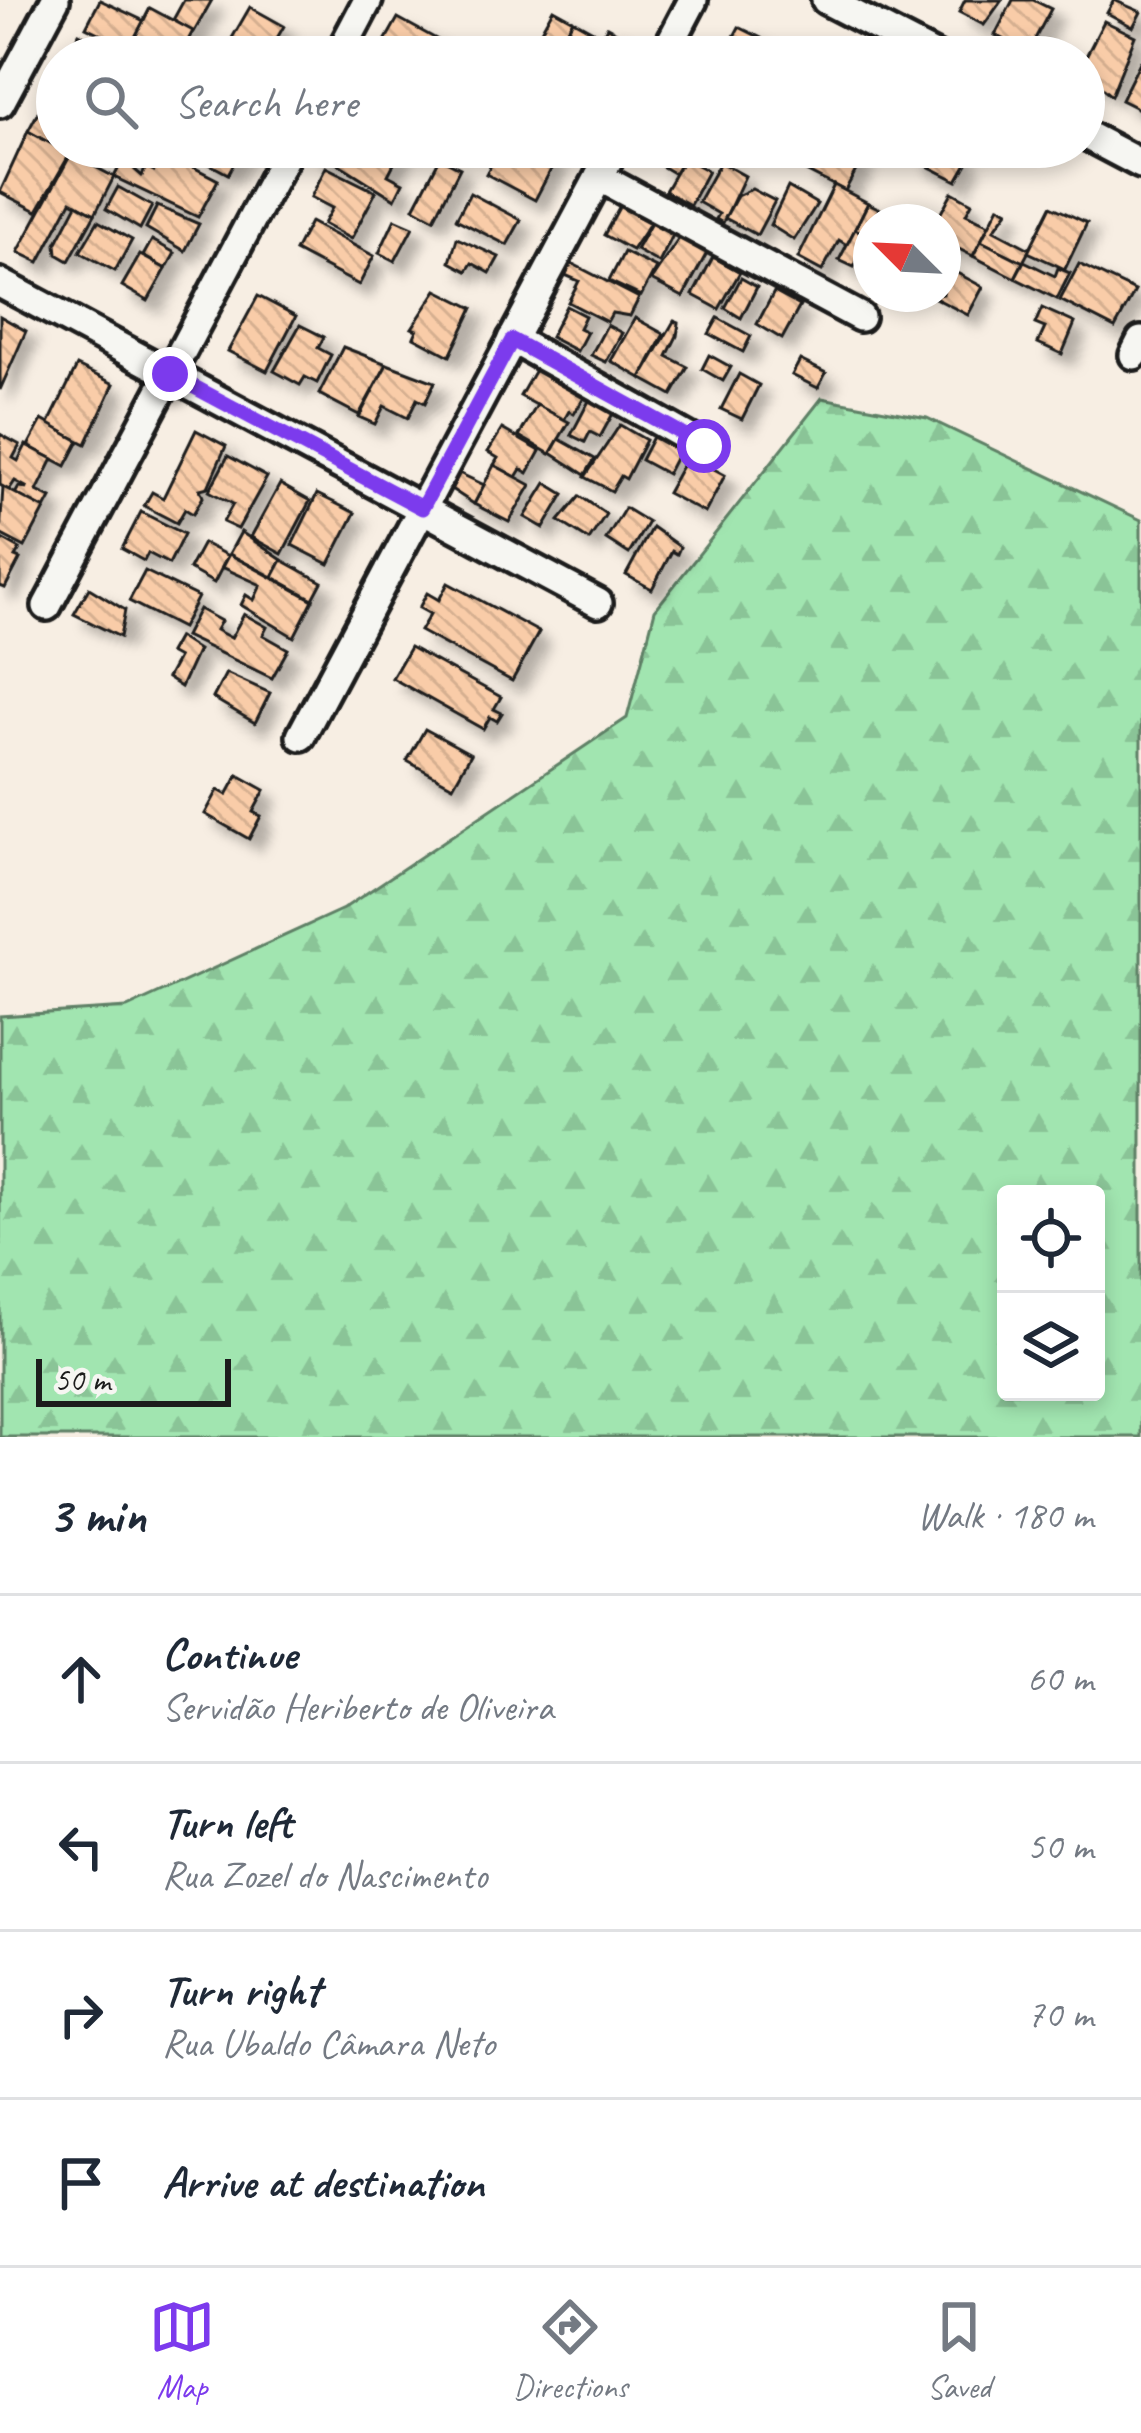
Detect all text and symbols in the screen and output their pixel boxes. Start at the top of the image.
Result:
search box [36,36,1105,168]
icon: search [78,69,144,135]
text: Search here [174,74,357,131]
north arrow [853,204,961,312]
route end [143,347,197,401]
route start [677,419,731,473]
map controls [997,1185,1105,1401]
button: locate [997,1185,1105,1293]
button: layers [997,1293,1105,1401]
scale bar [36,1353,231,1406]
text: 50 m [54,1359,110,1401]
text: 3 min [48,1483,146,1547]
text: Walk · 180 m [917,1491,1093,1540]
text: Continue [162,1626,296,1683]
icon: ahead [48,1646,114,1712]
text: 60 m [1027,1654,1093,1703]
text: Servidão Heriberto de Oliveira [162,1683,553,1732]
text: Turn left [162,1794,292,1851]
icon: left [48,1814,114,1880]
text: 50 m [1027,1822,1093,1871]
text: Rua Zozel do Nascimento [162,1851,487,1900]
text: Turn right [162,1962,320,2019]
icon: right [48,1982,114,2048]
text: 70 m [1027,1990,1093,2039]
text: Rua Ubaldo Câmara Neto [162,2019,495,2068]
icon: arrive [48,2150,114,2216]
text: Arrive at destination [162,2154,484,2211]
tab: Map [149,2294,215,2408]
tab: Directions [513,2294,628,2408]
tab: Saved [926,2294,992,2408]

